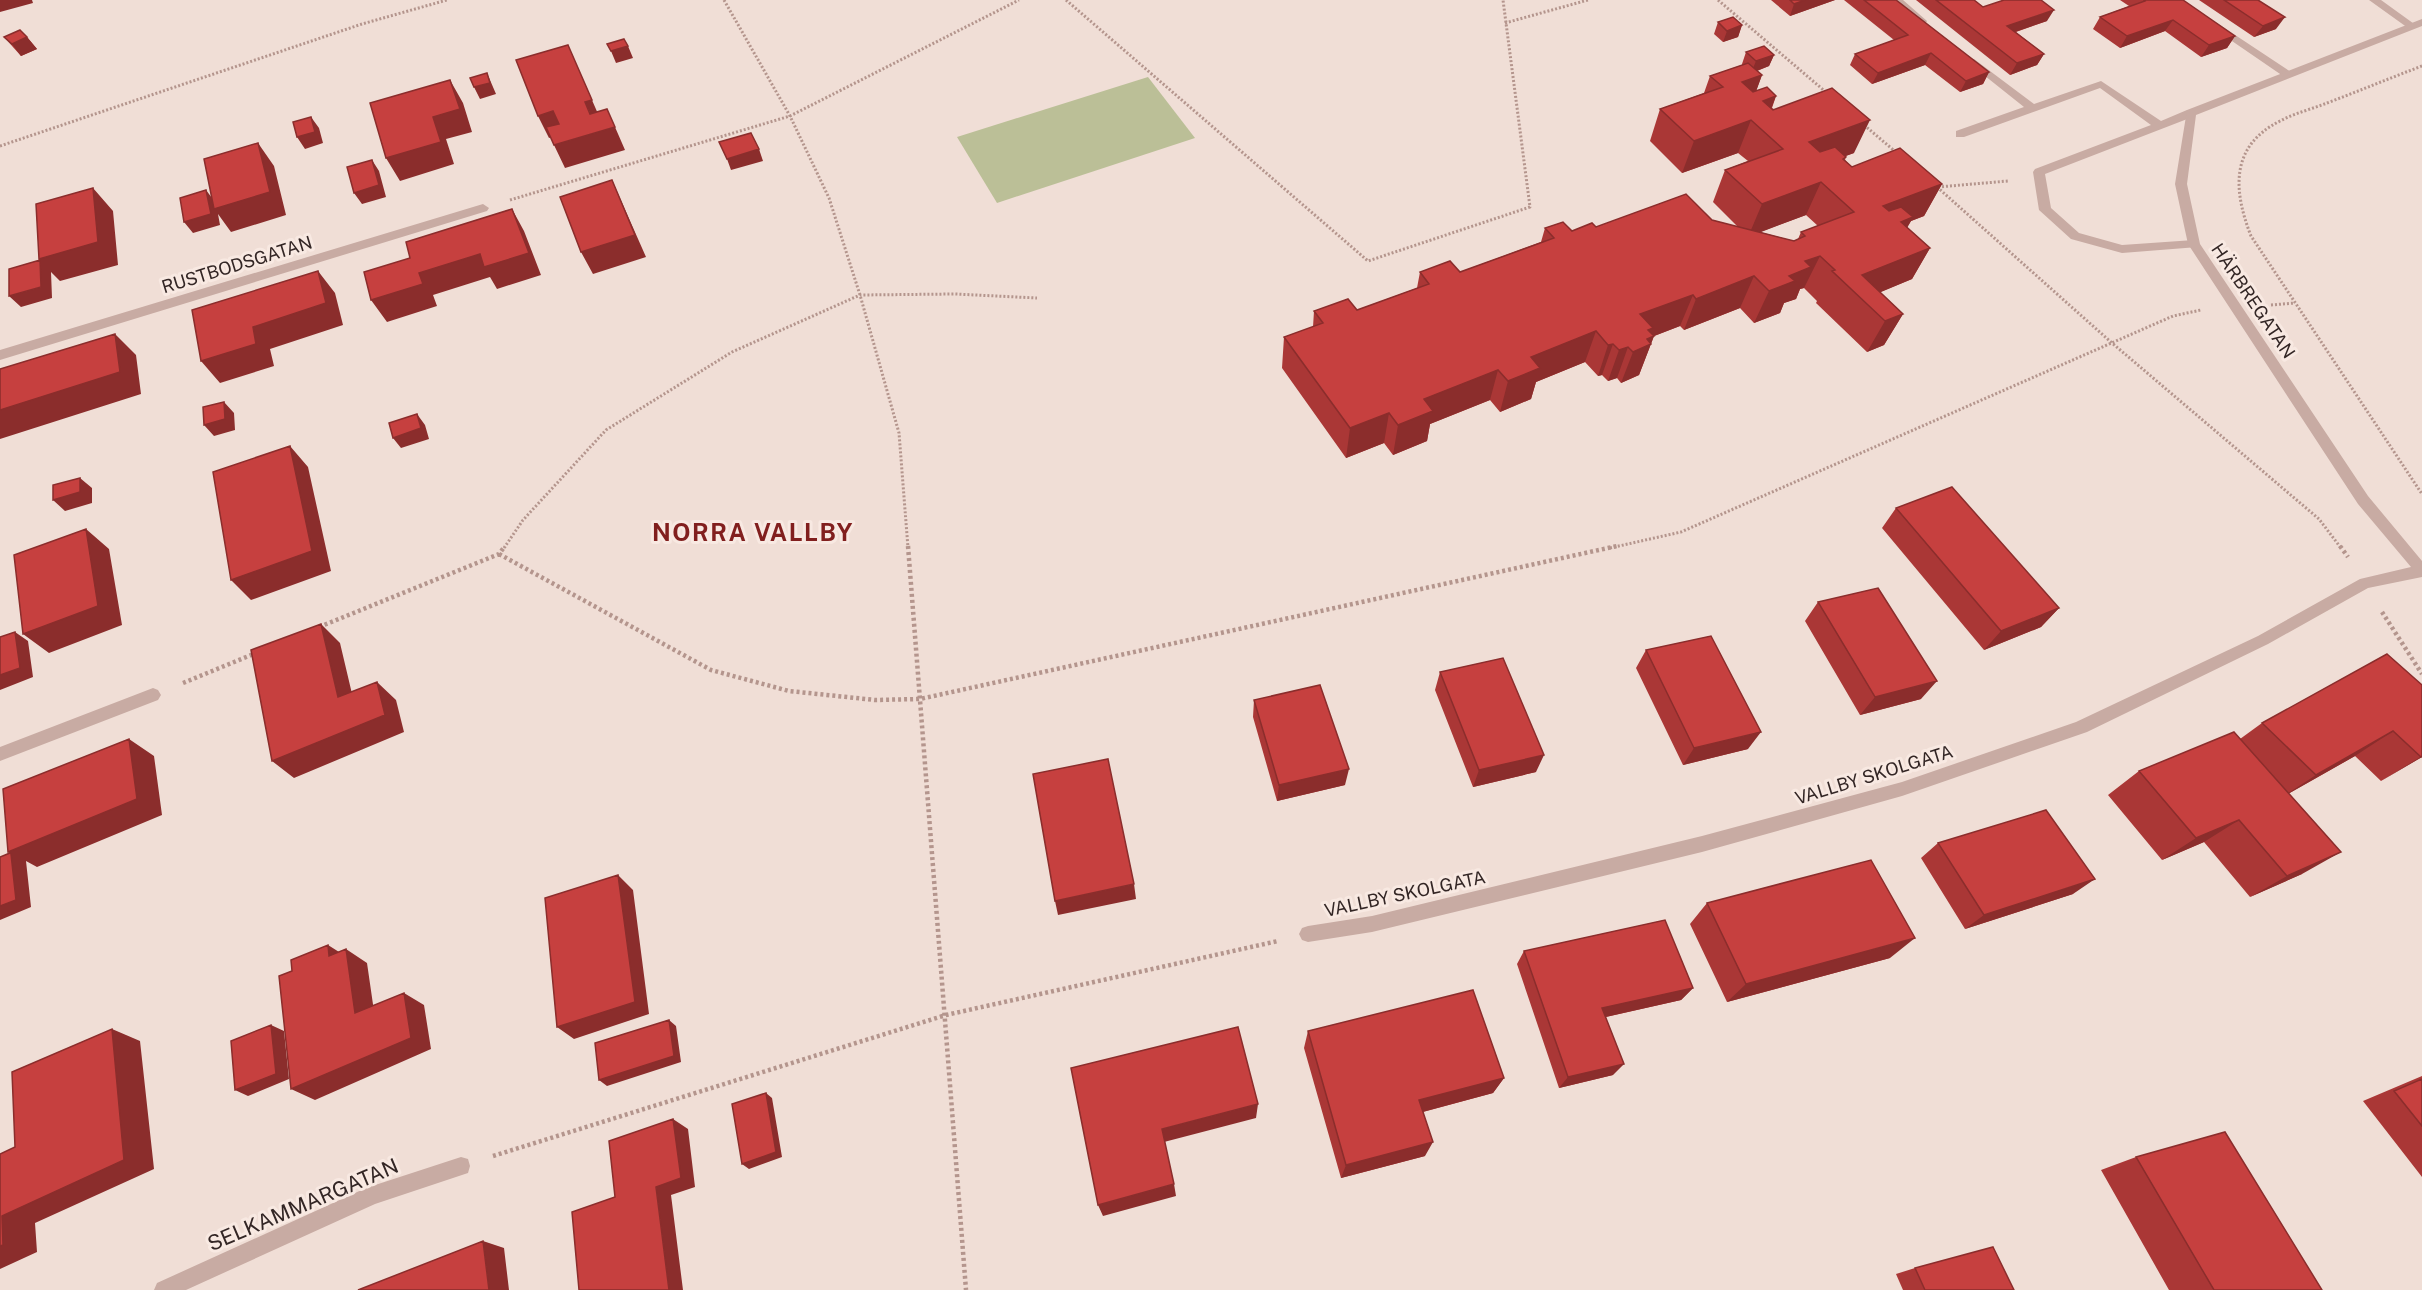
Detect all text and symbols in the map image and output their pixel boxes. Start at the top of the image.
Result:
street label: RUSTBODSGATAN [159,232,315,297]
street label: HÄRBREGATAN [2207,239,2300,362]
district label: NORRA VALLBY [652,518,854,546]
street label: VALLBY SKOLGATA [1792,740,1956,809]
street label: VALLBY SKOLGATA [1323,866,1487,921]
street label: SELKAMMARGATAN [204,1153,402,1256]

